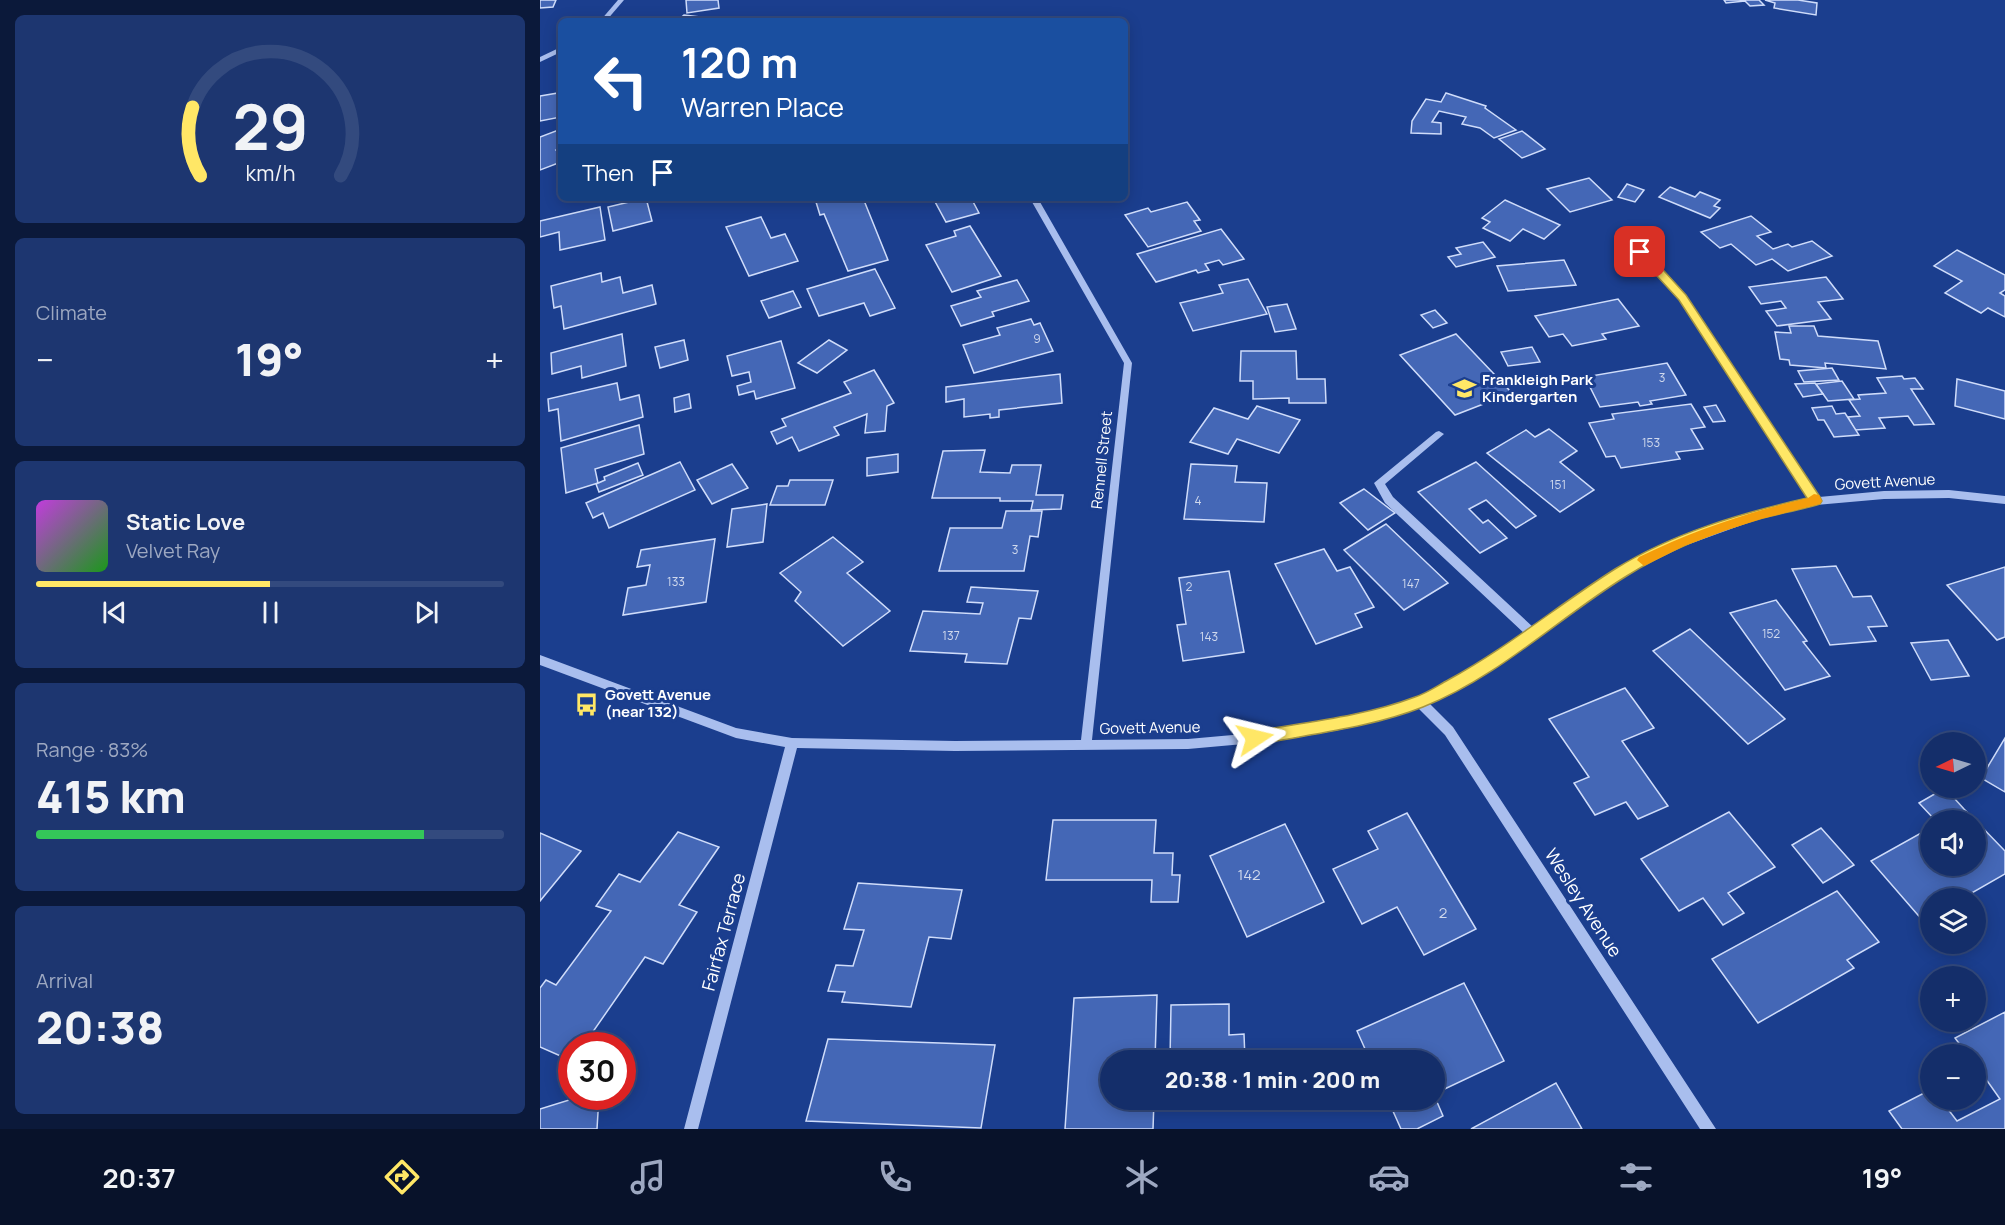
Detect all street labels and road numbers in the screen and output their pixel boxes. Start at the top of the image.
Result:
street label: Rennell Street [1086,410,1117,510]
street label: Govett Avenue [1834,468,1936,495]
street label: Govett Avenue [1099,716,1201,739]
street label: Wesley Avenue [1540,844,1628,961]
street label: Fairfax Terrace [696,870,750,993]

